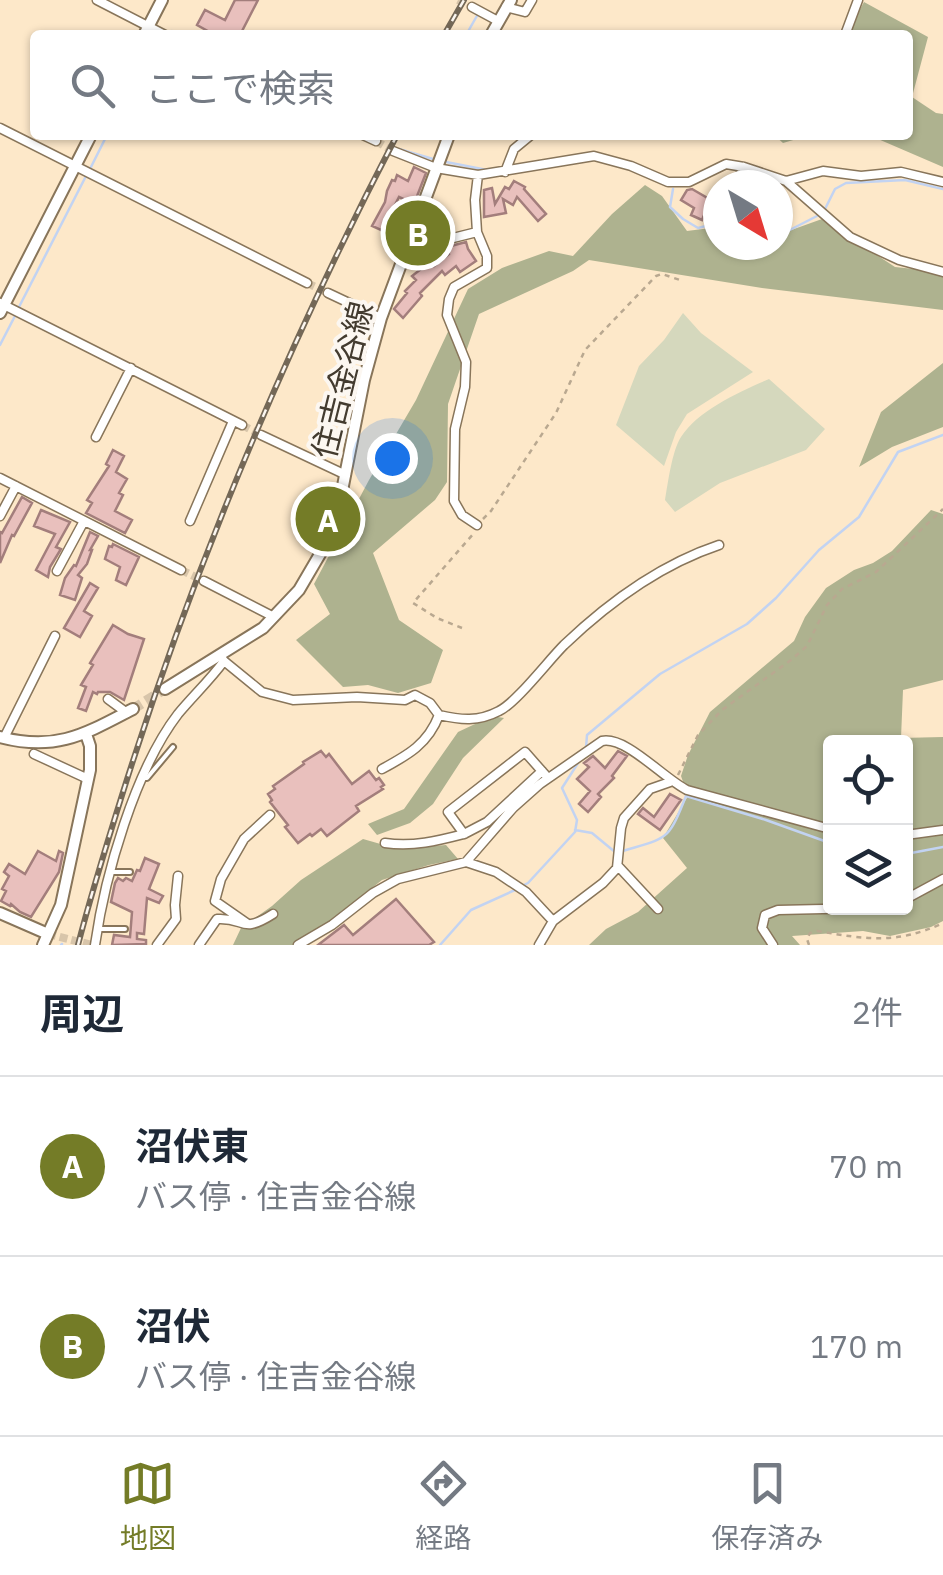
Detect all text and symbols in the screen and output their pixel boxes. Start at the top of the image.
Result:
search box [30,30,913,140]
icon: search [65,58,120,113]
text: ここで検索 [145,63,335,112]
north arrow [703,170,793,260]
pin: B [386,196,450,270]
street label: 住吉金谷線 [302,297,382,462]
your location [367,433,418,484]
pin: A [296,482,360,556]
map controls [823,735,913,915]
button: locate [823,735,913,825]
button: layers [823,825,913,915]
text: 周辺 [40,986,124,1041]
text: 2件 [852,991,903,1033]
text: 沼伏東 [135,1121,249,1170]
text: A [62,1145,83,1187]
text: 70 m [829,1145,903,1187]
text: バス停 · 住吉金谷線 [135,1175,417,1217]
text: 沼伏 [135,1301,211,1350]
text: B [62,1325,83,1367]
text: 170 m [810,1325,903,1367]
text: バス停 · 住吉金谷線 [135,1355,417,1397]
tab: 地図 [120,1456,176,1556]
tab: 経路 [415,1456,471,1556]
tab: 保存済み [711,1456,823,1556]

